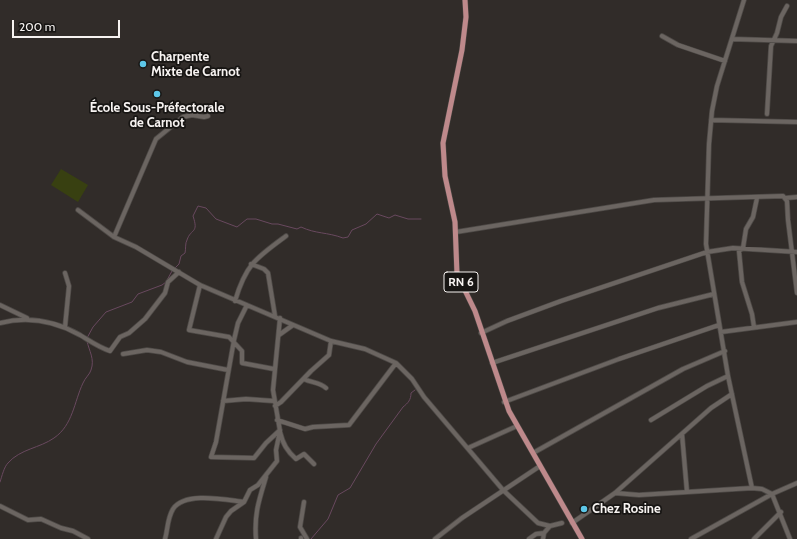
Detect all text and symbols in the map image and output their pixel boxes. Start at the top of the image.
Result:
scale bar [14,12,122,38]
text: 200 m [19,19,55,34]
place label: Charpente Mixte de Carnot [151,49,240,80]
marker: Charpente Mixte de Carnot [138,59,148,69]
marker: École Sous-Préfectorale de Carnot [152,89,162,99]
place label: École Sous-Préfectorale de Carnot [90,100,224,131]
road number: RN 6 [444,272,478,292]
place label: Chez Rosine [592,501,661,517]
marker: Chez Rosine [579,504,589,514]

